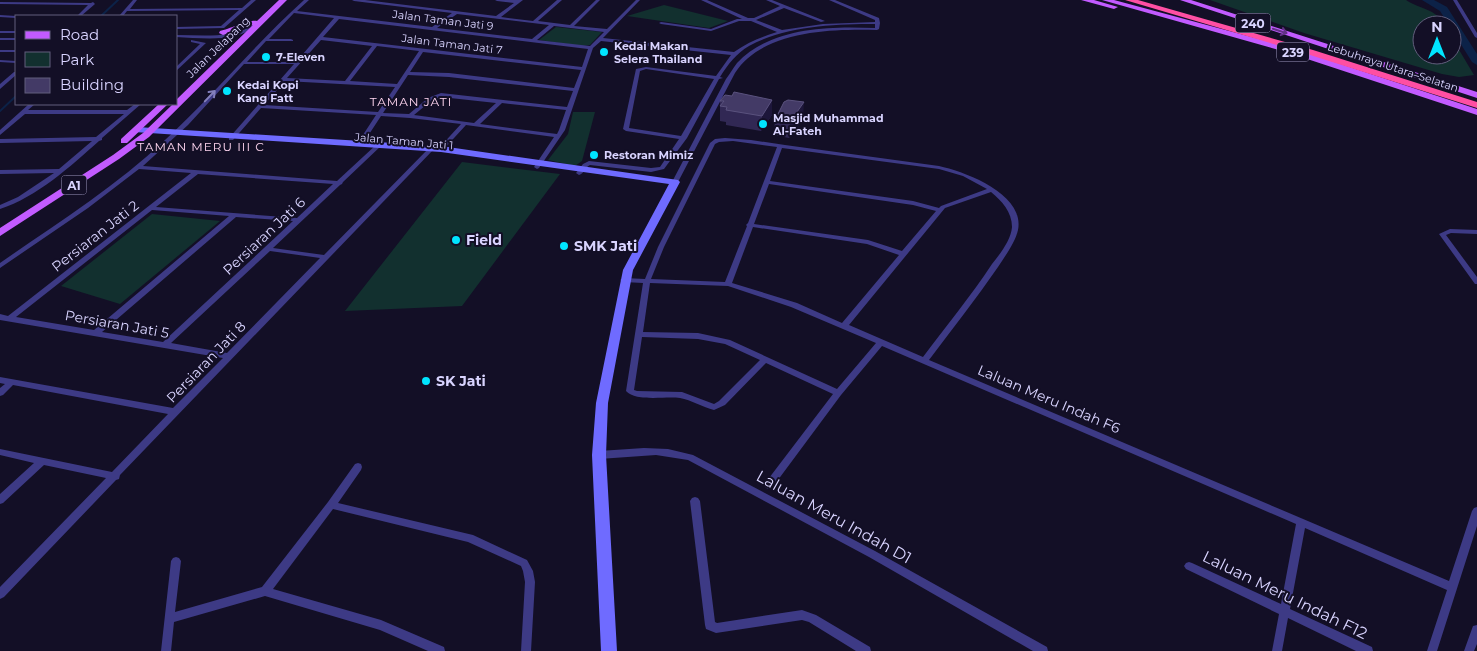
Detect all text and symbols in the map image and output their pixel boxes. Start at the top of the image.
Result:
street label: Jalan Taman Jati 9 [391,7,495,33]
street label: Jalan Jelapang [183,13,252,81]
road number: 240 [1236,13,1270,32]
legend [15,15,178,105]
north arrow [1412,15,1462,65]
text: N [1431,18,1443,36]
text: Road [60,25,99,44]
one-way arrow [1272,27,1288,37]
street label: Jalan Taman Jati 7 [400,31,503,57]
place label: Kedai Makan Selera Thailand [614,39,702,66]
street label: Lebuhraya Utara–Selatan [1326,39,1460,95]
road number: 239 [1277,42,1309,62]
marker: Kedai Makan Selera Thailand [598,46,610,58]
text: Park [60,50,94,69]
place label: 7-Eleven [276,50,325,64]
marker: 7-Eleven [260,51,272,63]
text: Building [60,75,124,94]
place label: Kedai Kopi Kang Fatt [237,78,299,105]
marker: Kedai Kopi Kang Fatt [221,85,233,97]
one-way arrow [204,90,216,103]
district label: TAMAN JATI [370,94,452,109]
place label: Masjid Muhammad Al-Fateh [772,111,884,138]
marker: Masjid Muhammad Al-Fateh [757,118,769,130]
street label: Jalan Taman Jati 1 [353,130,454,152]
district label: TAMAN MERU III C [137,139,265,154]
place label: Restoran Mimiz [604,148,693,162]
marker: Restoran Mimiz [588,149,600,161]
road number: A1 [62,176,86,194]
street label: Persiaran Jati 6 [219,193,309,279]
street label: Persiaran Jati 2 [48,196,142,276]
place label: Field [466,231,502,249]
marker: Field [450,234,462,246]
place label: SMK Jati [574,237,637,255]
marker: SMK Jati [558,240,570,252]
street label: Persiaran Jati 5 [63,306,171,342]
street label: Persiaran Jati 8 [163,317,250,407]
street label: Laluan Meru Indah F6 [975,361,1124,437]
place label: SK Jati [436,372,486,390]
marker: SK Jati [420,375,432,387]
street label: Laluan Meru Indah D1 [753,466,915,568]
street label: Laluan Meru Indah F12 [1200,547,1370,643]

